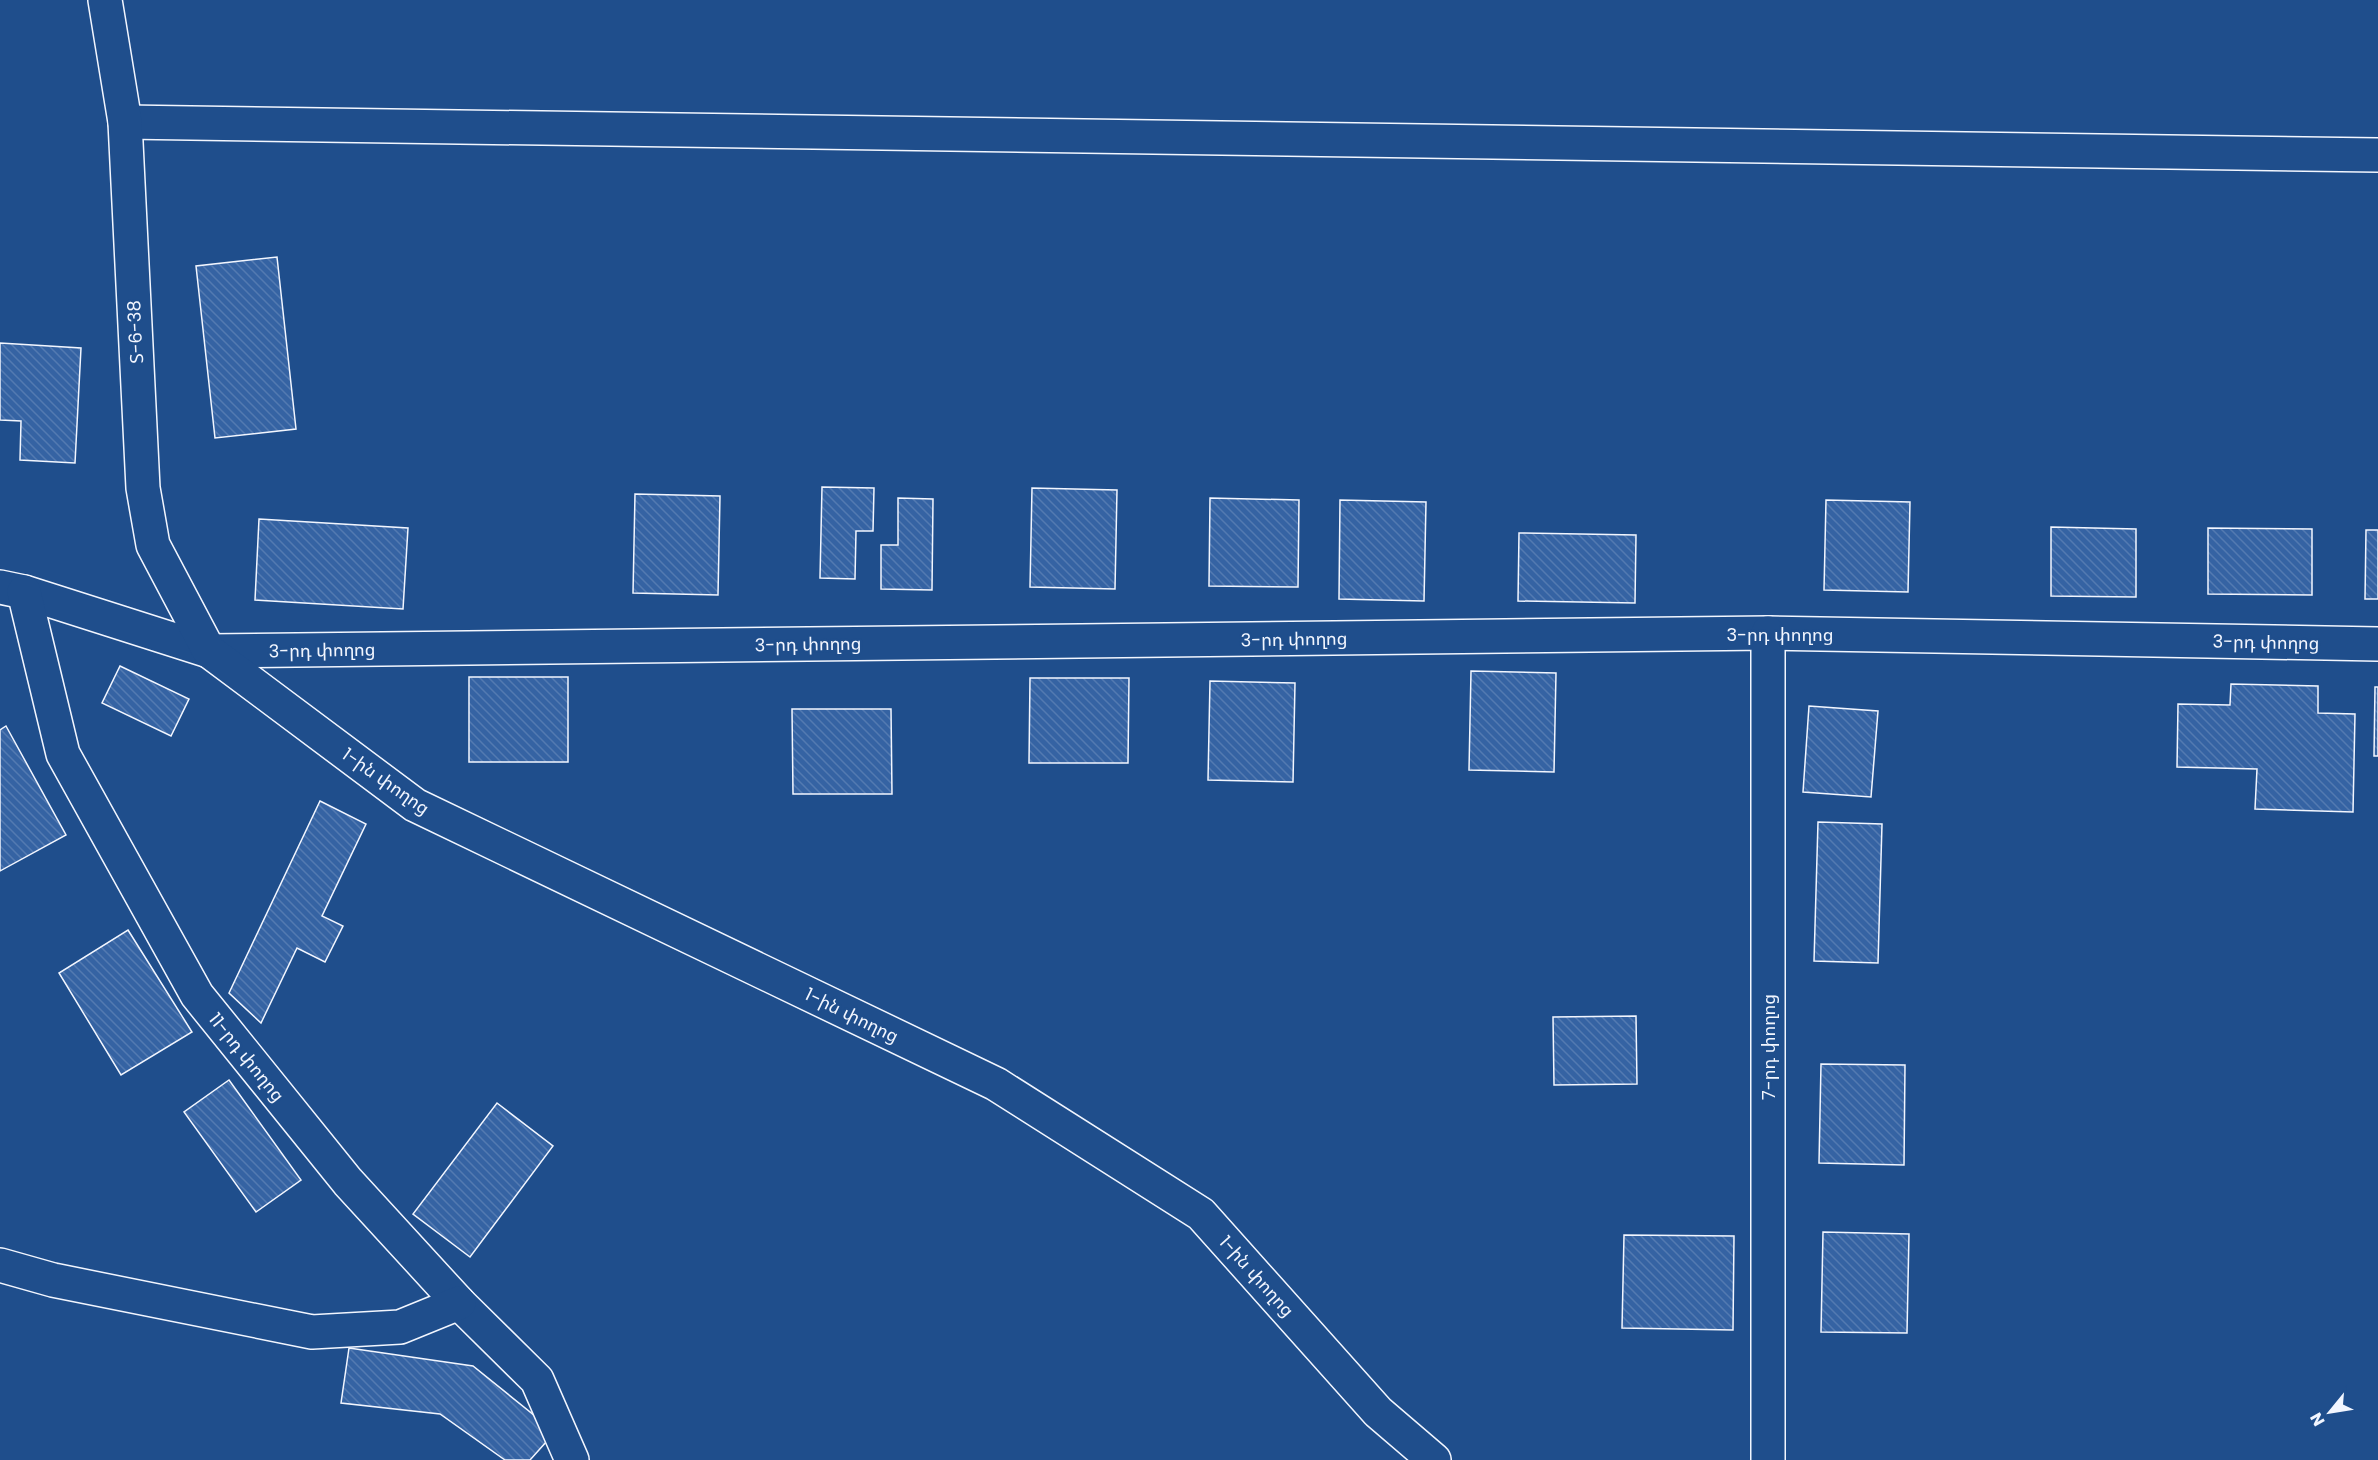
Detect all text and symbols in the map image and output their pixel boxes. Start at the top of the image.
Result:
street label: Տ-6-38 [121,300,149,364]
street label: 3-րդ փողոց [1727,622,1833,647]
street label: 3-րդ փողոց [1240,626,1348,652]
street label: 3-րդ փողոց [2212,629,2320,655]
street label: 3-րդ փողոց [754,631,862,657]
street label: 3-րդ փողոց [268,637,376,663]
street label: 1-ին փողոց [337,742,435,820]
street label: 1-ին փողոց [801,982,903,1048]
street label: 7-րդ փողոց [1756,994,1781,1100]
street label: 11-րդ փողոց [203,1007,291,1107]
street label: 1-ին փողոց [1214,1230,1300,1322]
north arrow [2300,1382,2360,1442]
text: N [2304,1408,2330,1430]

